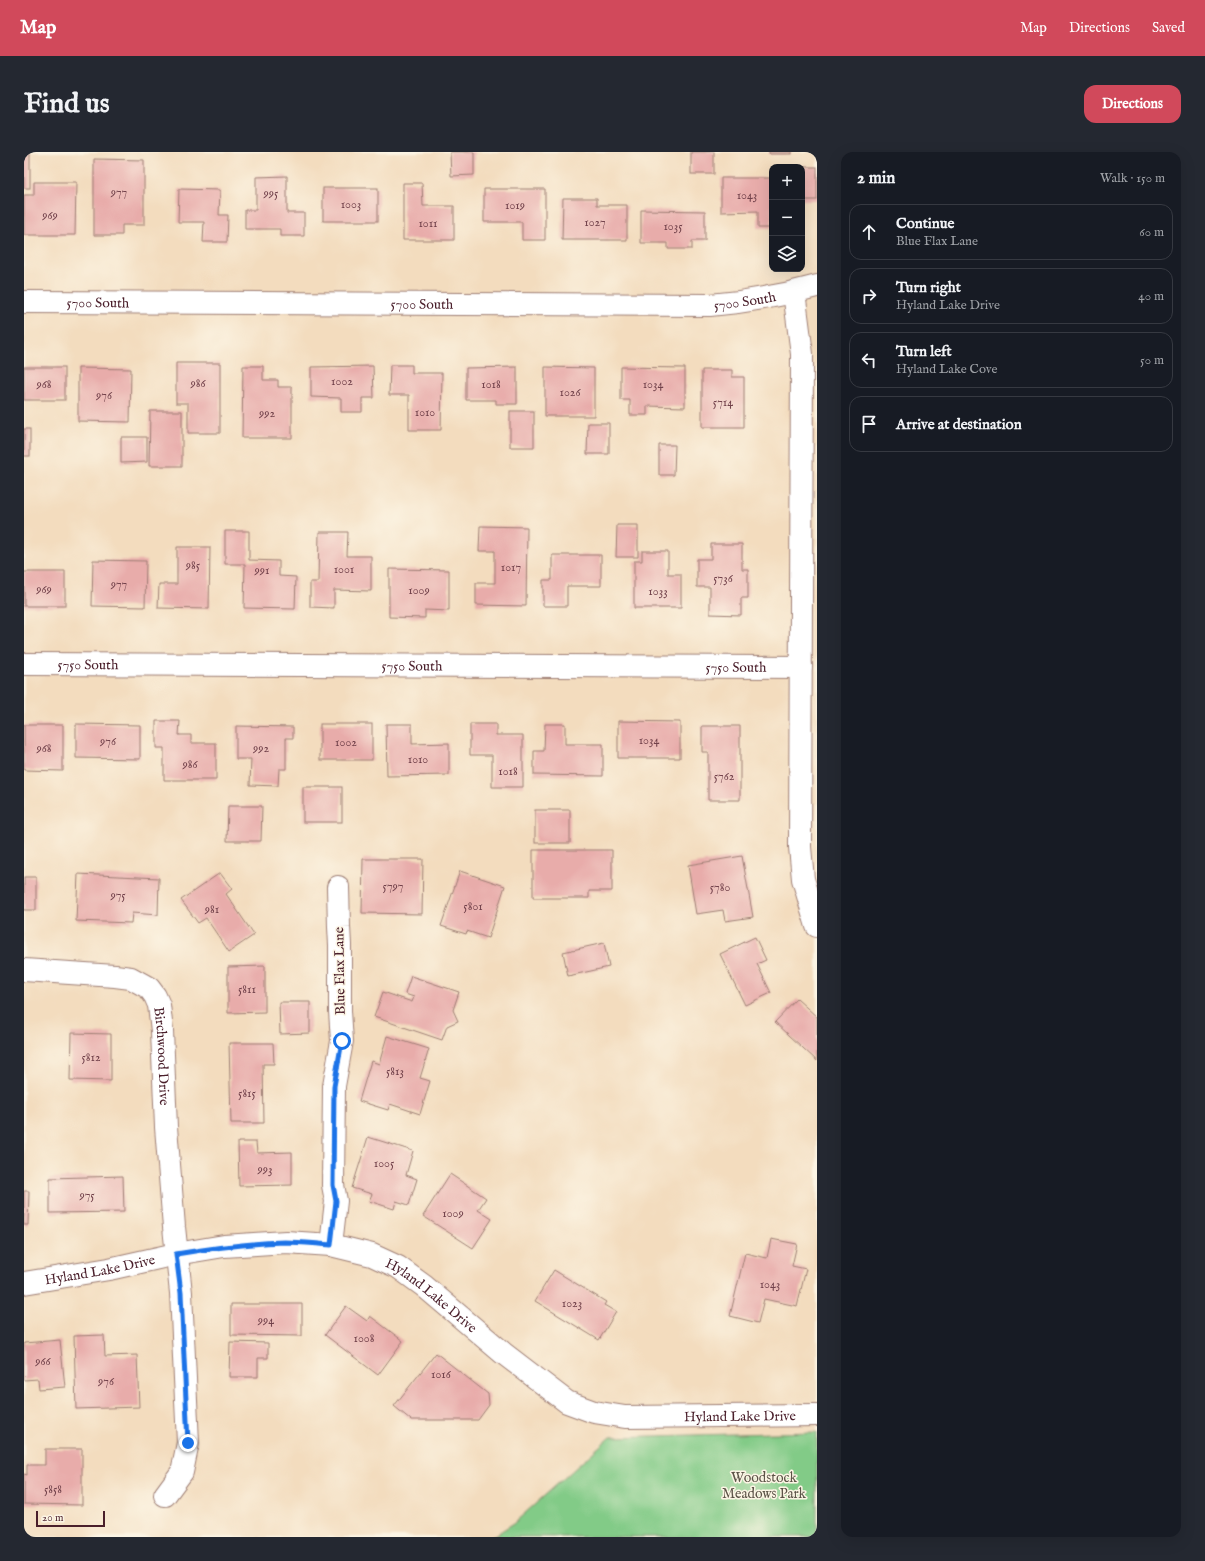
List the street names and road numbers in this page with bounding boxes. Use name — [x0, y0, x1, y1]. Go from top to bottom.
street label: 5700 South — [713, 288, 778, 315]
street label: 5700 South — [67, 294, 130, 312]
street label: 5700 South — [391, 296, 454, 314]
street label: 5750 South — [58, 656, 119, 674]
street label: 5750 South — [382, 657, 443, 676]
street label: 5750 South — [706, 659, 767, 677]
street label: Blue Flax Lane — [330, 926, 350, 1015]
street label: Birchwood Drive — [149, 1006, 173, 1106]
street label: Hyland Lake Drive — [43, 1251, 157, 1289]
street label: Hyland Lake Drive — [382, 1254, 481, 1337]
street label: Hyland Lake Drive — [684, 1407, 797, 1426]

